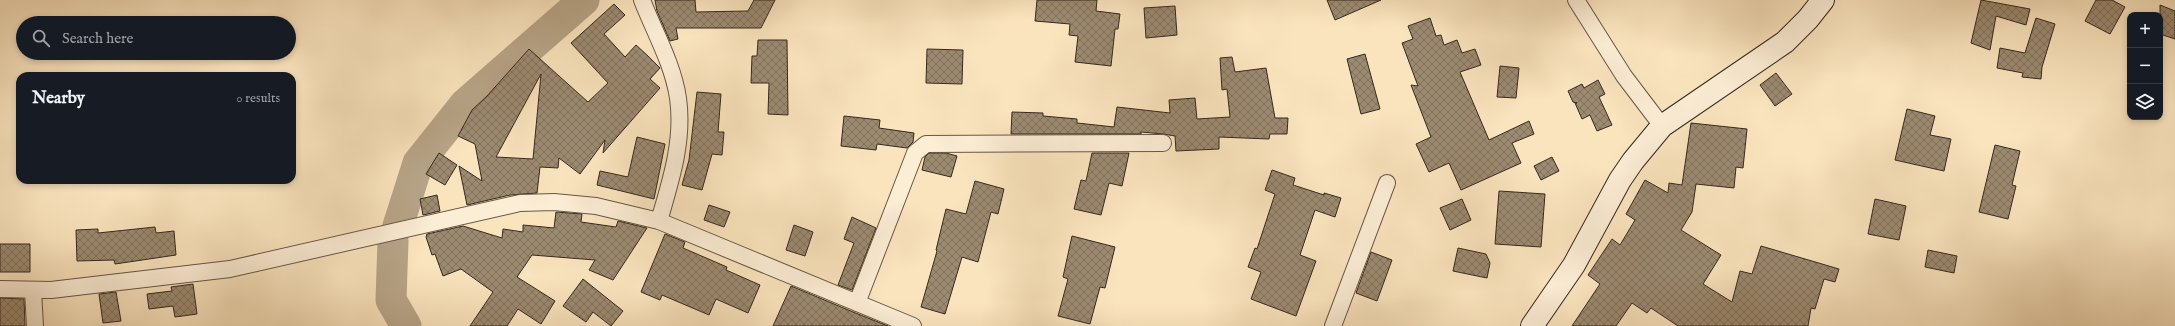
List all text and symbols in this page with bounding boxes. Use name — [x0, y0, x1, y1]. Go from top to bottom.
map controls — [2127, 12, 2163, 120]
button: + — [2127, 12, 2163, 48]
search box — [16, 16, 296, 60]
icon: search — [30, 27, 52, 49]
text: Search here — [62, 29, 133, 48]
button: − — [2127, 48, 2163, 84]
button: layers — [2127, 84, 2163, 120]
text: Nearby — [32, 88, 85, 109]
text: 0 results — [236, 90, 280, 107]

